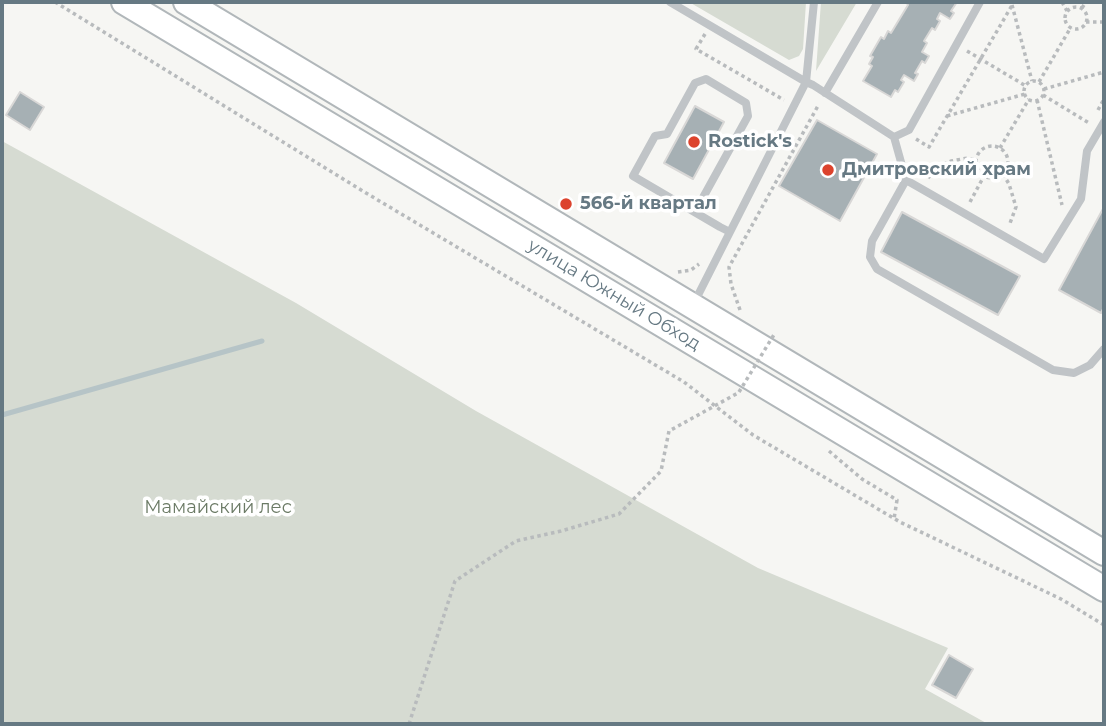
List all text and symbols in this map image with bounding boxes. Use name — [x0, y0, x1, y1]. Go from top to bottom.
place label: Rostick's — [708, 131, 792, 153]
marker: Rostick's — [686, 134, 702, 150]
place label: Дмитровский храм — [842, 159, 1031, 181]
marker: Дмитровский храм — [820, 162, 836, 178]
place label: 566-й квартал — [580, 193, 717, 215]
marker: 566-й квартал — [558, 196, 574, 212]
street label: улица Южный Обход — [524, 235, 704, 355]
park label: Мамайский лес — [144, 497, 292, 519]

